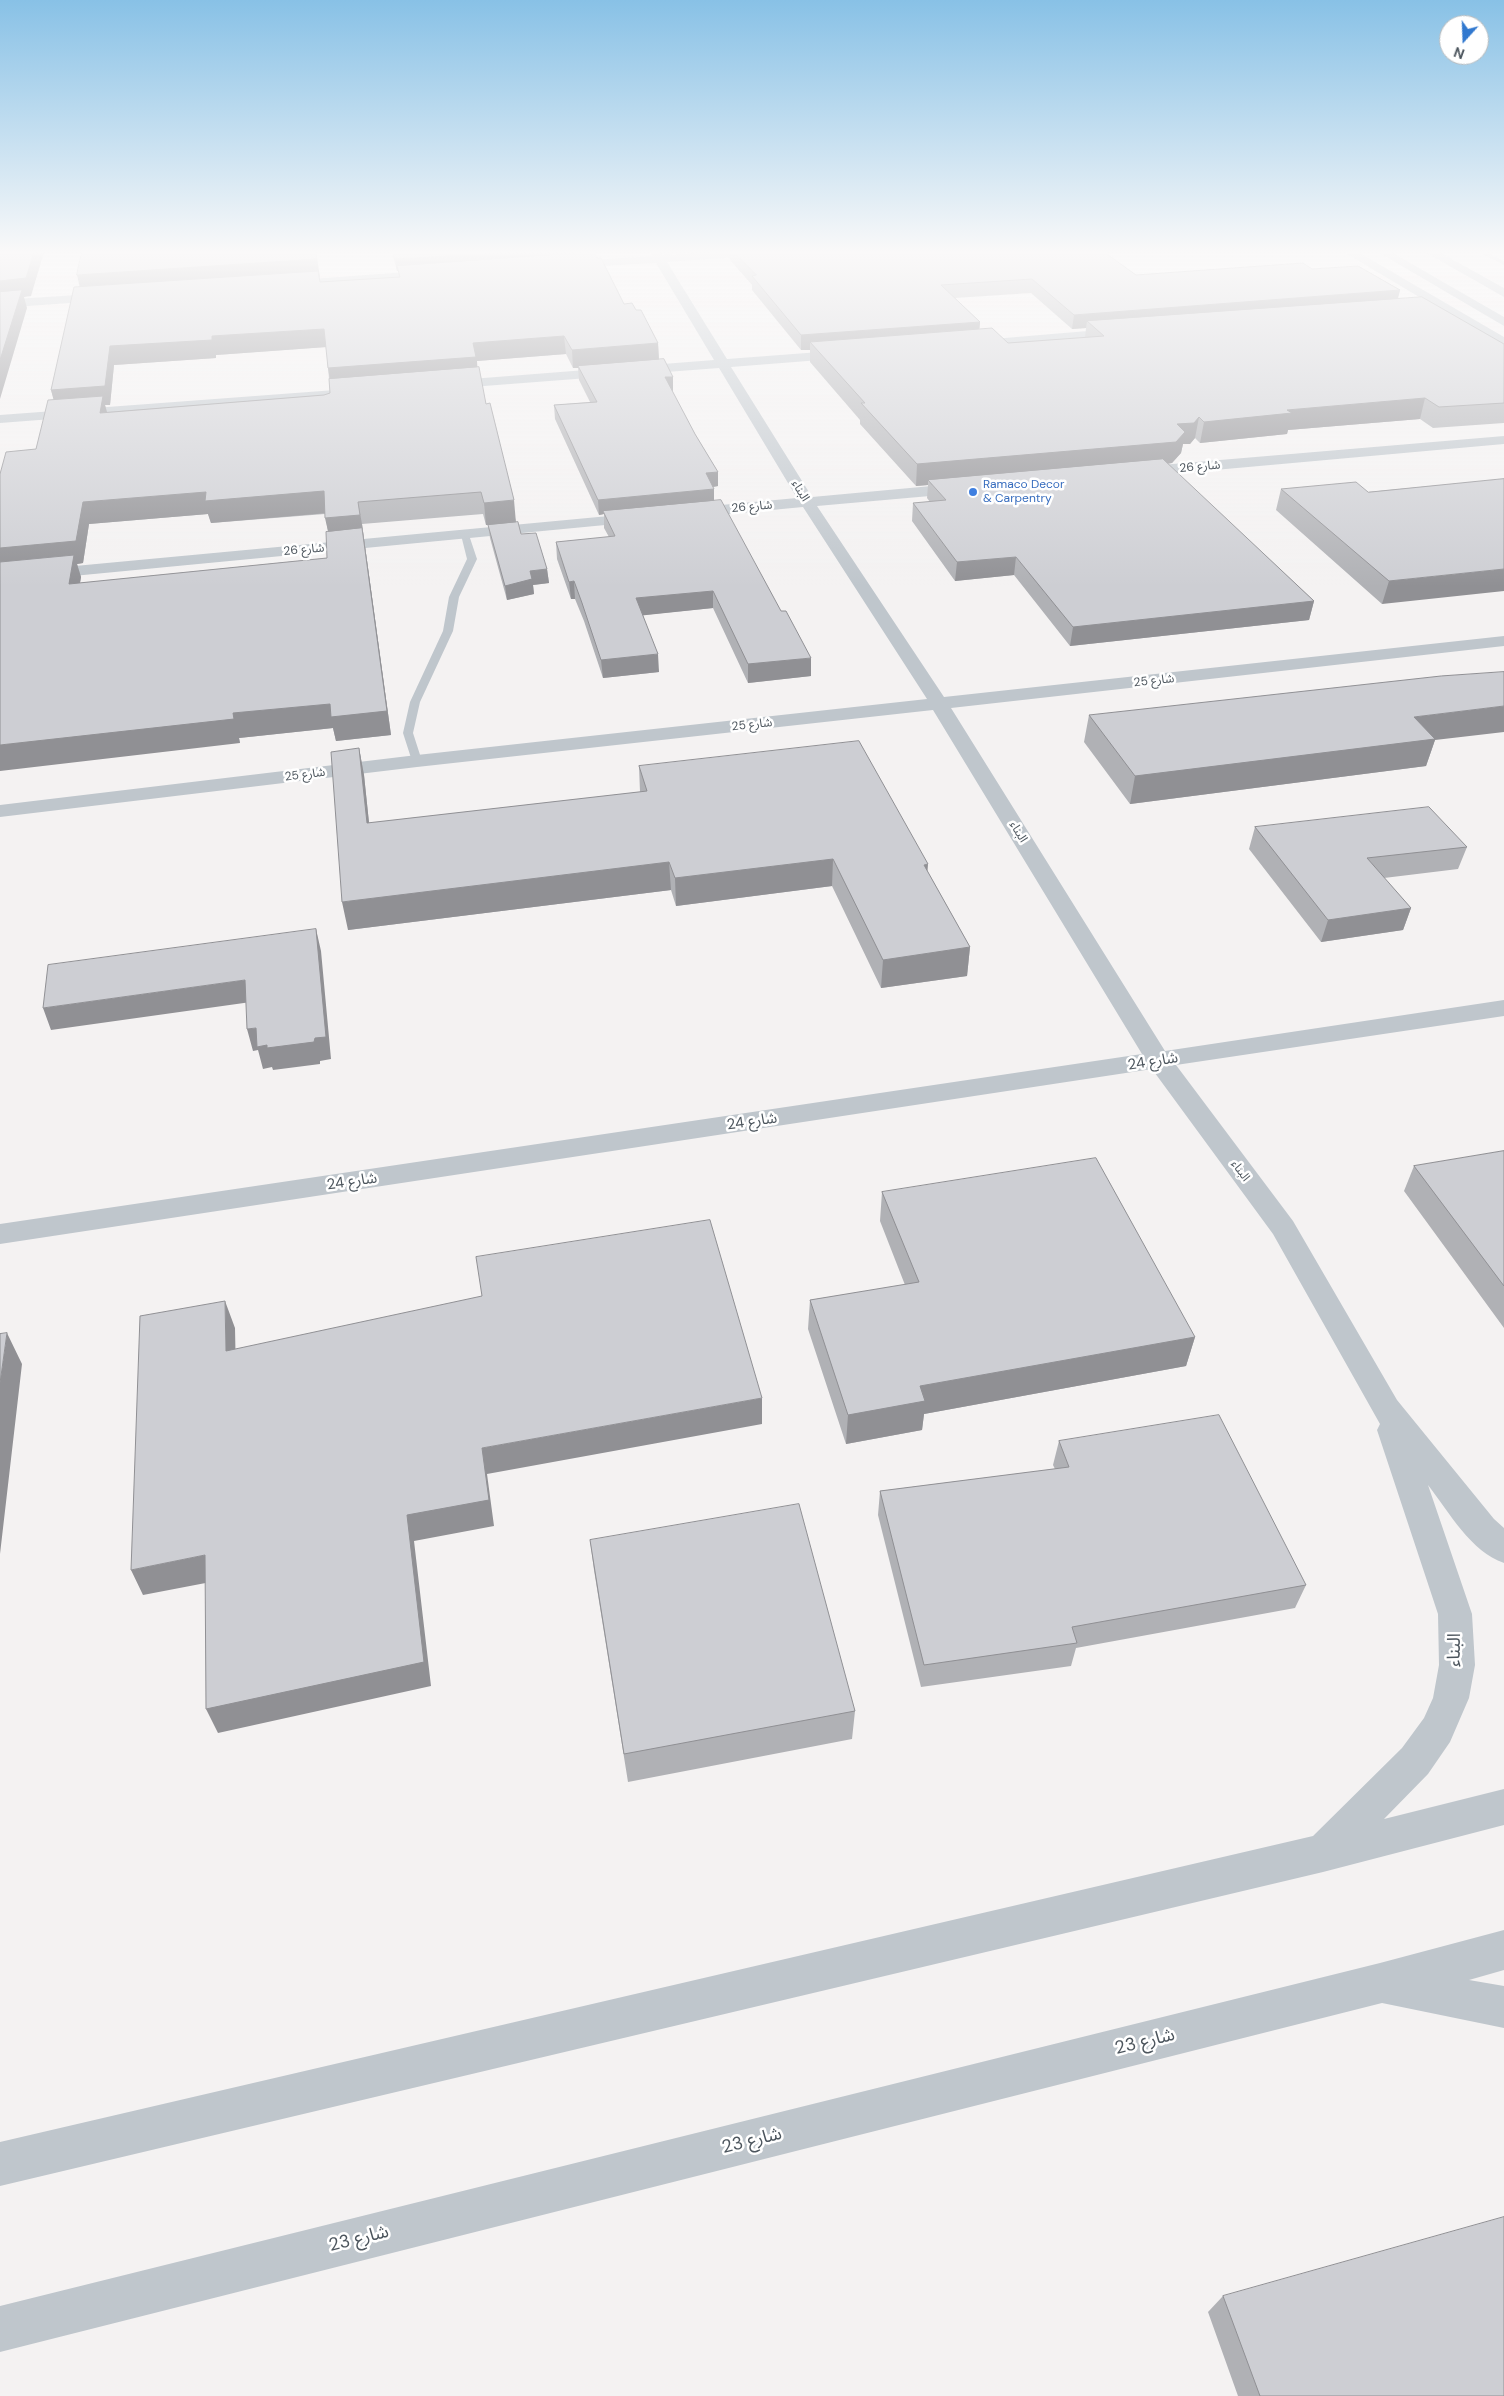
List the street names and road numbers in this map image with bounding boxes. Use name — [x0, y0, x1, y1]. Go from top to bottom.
street label: شارع 26 — [1179, 458, 1221, 476]
street label: البناء — [788, 478, 812, 504]
street label: شارع 26 — [731, 498, 773, 516]
street label: شارع 26 — [283, 541, 325, 559]
street label: شارع 25 — [1133, 672, 1175, 690]
street label: شارع 25 — [731, 716, 773, 734]
street label: شارع 25 — [284, 765, 326, 785]
street label: البناء — [1006, 819, 1030, 845]
street label: شارع 24 — [1127, 1049, 1179, 1075]
street label: شارع 24 — [726, 1110, 778, 1134]
street label: البناء — [1227, 1158, 1253, 1184]
street label: شارع 24 — [326, 1170, 378, 1194]
street label: البناء — [1444, 1633, 1466, 1667]
street label: شارع 23 — [1113, 2024, 1177, 2060]
street label: شارع 23 — [720, 2123, 784, 2159]
street label: شارع 23 — [327, 2221, 391, 2257]

